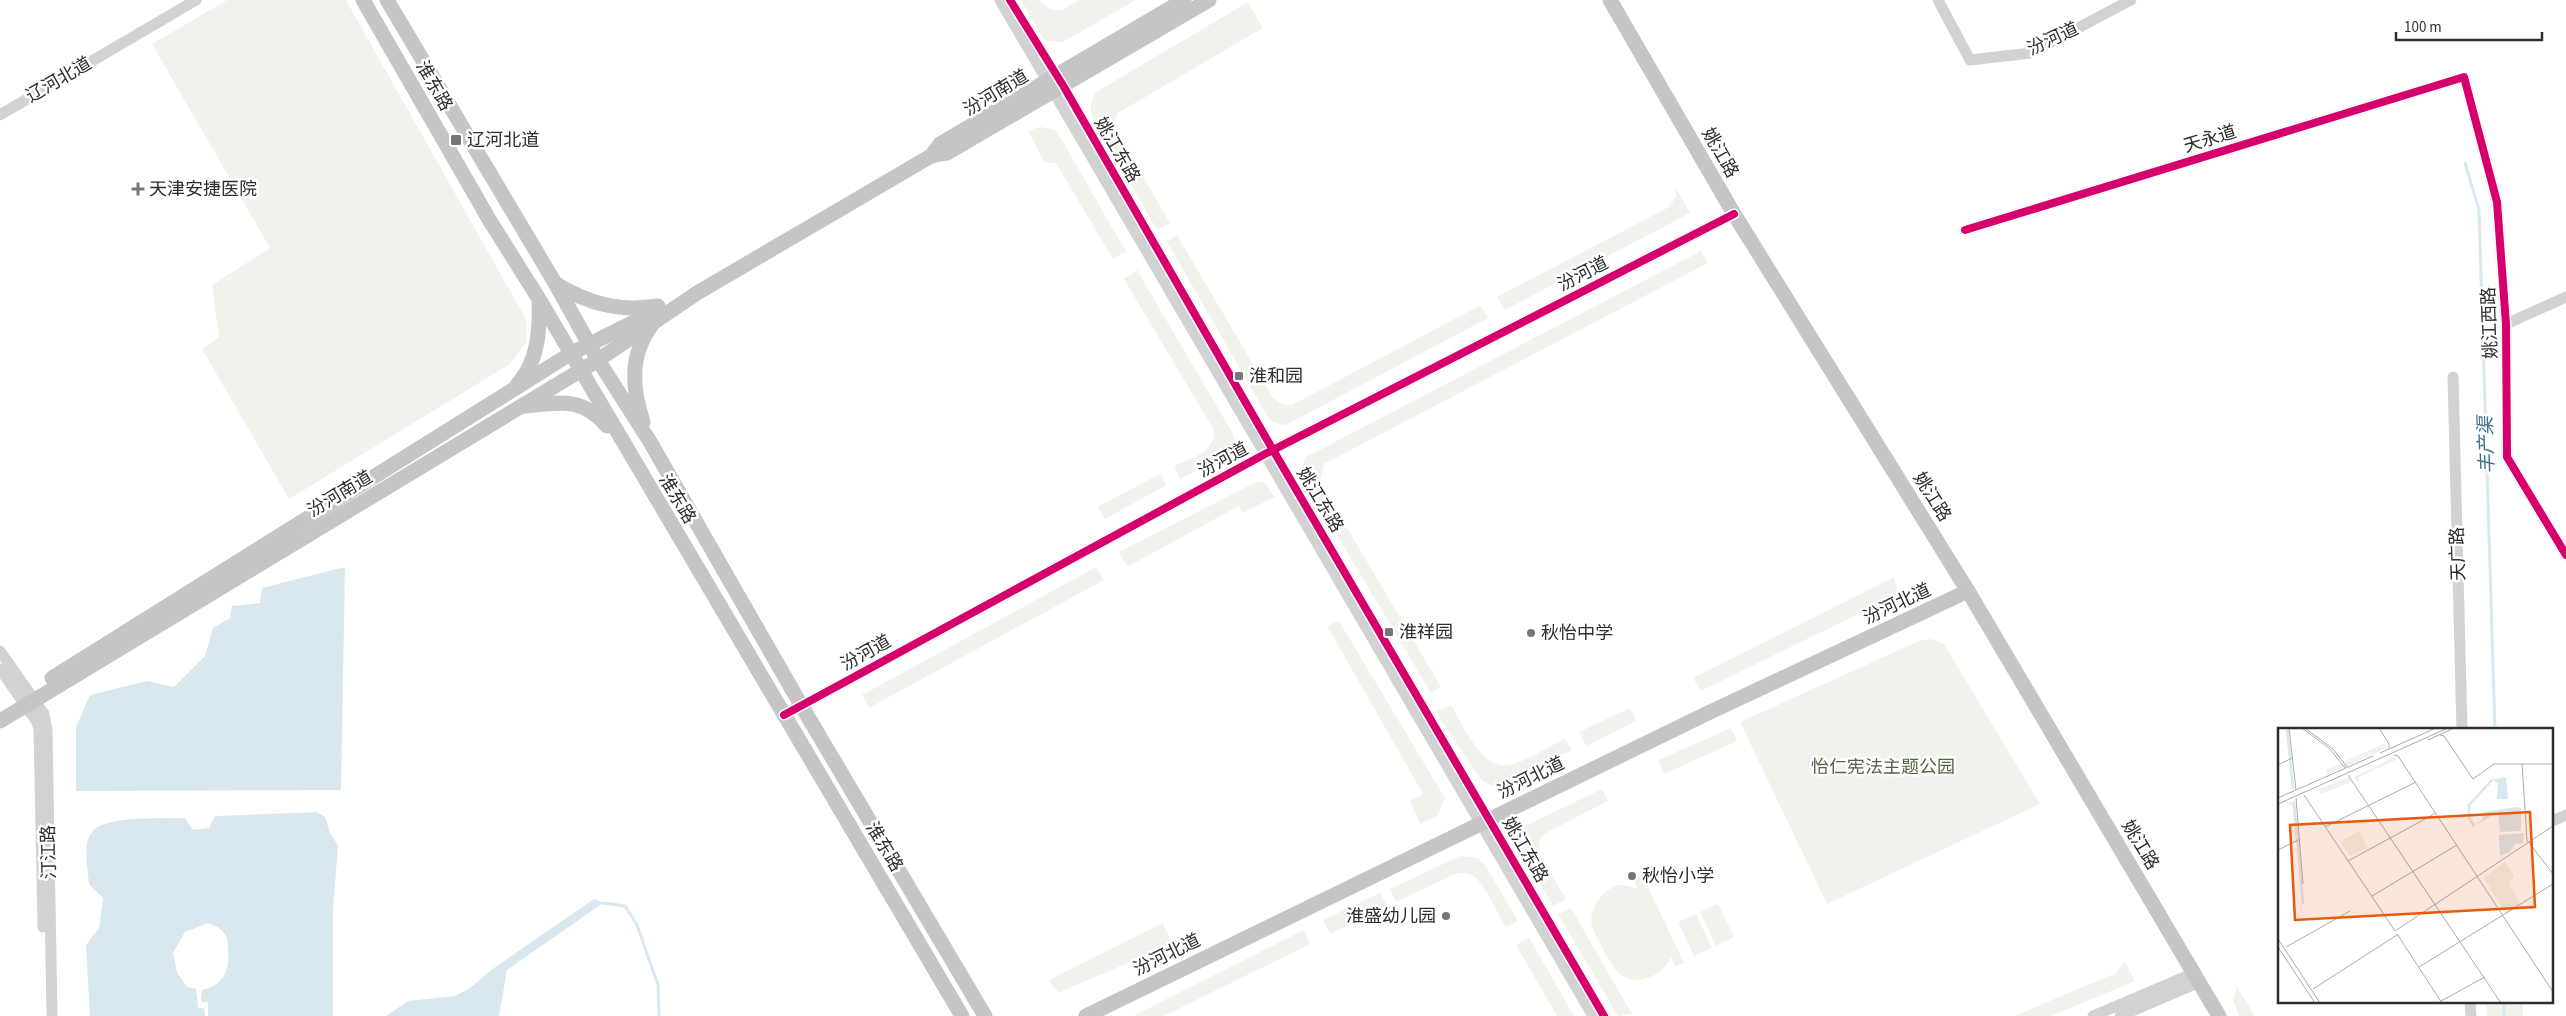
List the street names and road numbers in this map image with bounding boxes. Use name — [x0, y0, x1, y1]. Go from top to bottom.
street label: 汾河道 — [2023, 16, 2083, 62]
street label: 辽河北道 — [22, 51, 96, 109]
street label: 淮东路 — [410, 56, 458, 116]
street label: 汾河南道 — [959, 64, 1033, 122]
street label: 姚江东路 — [1088, 113, 1146, 187]
street label: 天永道 — [2181, 119, 2239, 159]
street label: 姚江路 — [1696, 123, 1744, 183]
street label: 汾河道 — [1553, 251, 1613, 297]
street label: 姚江西路 — [2476, 287, 2504, 359]
street label: 汾河道 — [1193, 436, 1253, 484]
street label: 姚江东路 — [1291, 463, 1349, 537]
street label: 汾河南道 — [303, 465, 377, 523]
street label: 姚江路 — [1907, 467, 1957, 527]
street label: 淮东路 — [652, 469, 702, 529]
street label: 天广路 — [2445, 527, 2471, 581]
street label: 汾河北道 — [1859, 577, 1935, 631]
street label: 汾河道 — [836, 629, 896, 677]
street label: 汾河北道 — [1493, 751, 1569, 805]
street label: 姚江东路 — [1496, 813, 1554, 887]
street label: 姚江路 — [2115, 815, 2165, 875]
street label: 淮东路 — [859, 817, 909, 877]
street label: 汀江路 — [36, 825, 62, 879]
street label: 汾河北道 — [1129, 928, 1205, 982]

